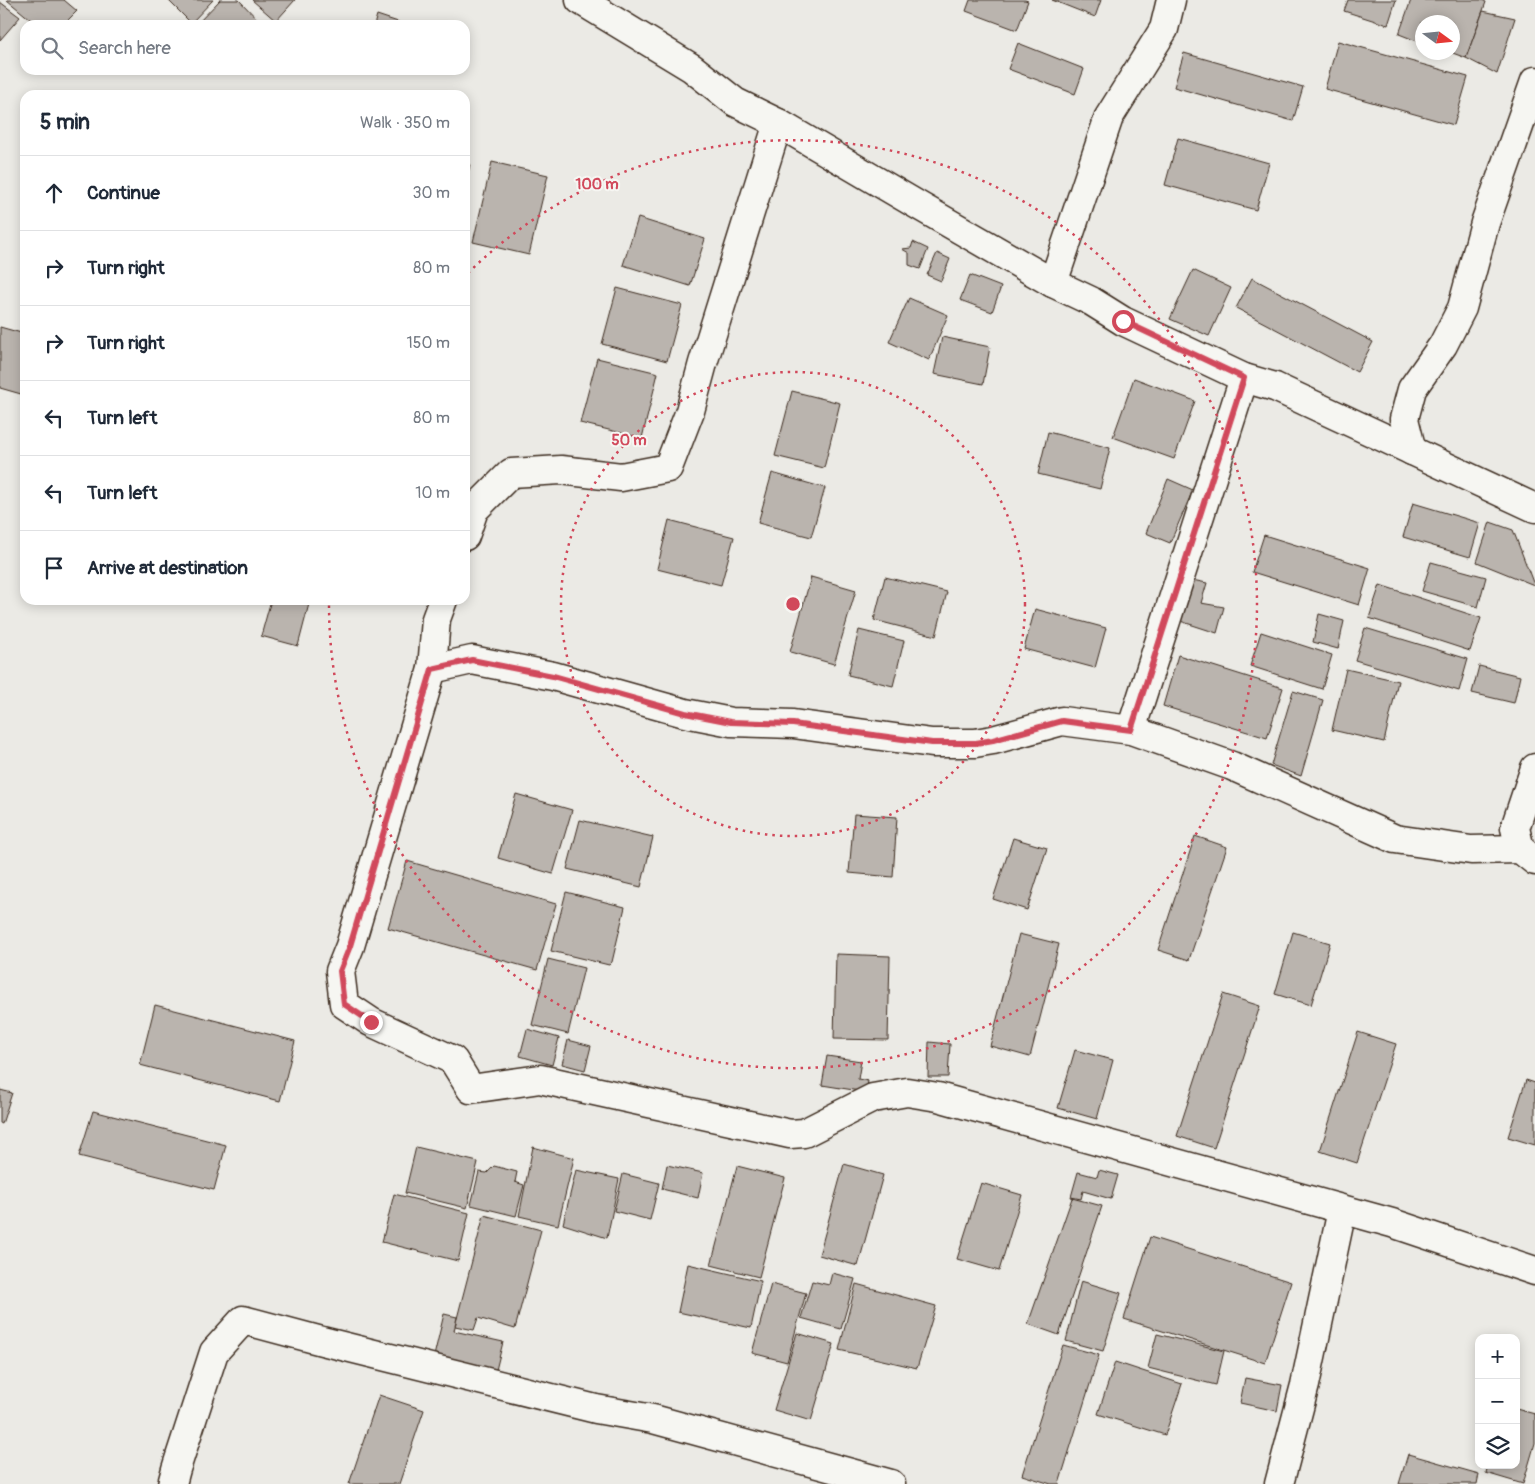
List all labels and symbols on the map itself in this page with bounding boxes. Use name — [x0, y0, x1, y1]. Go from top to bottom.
north arrow — [1415, 15, 1460, 60]
text: 100 m — [576, 175, 618, 194]
route start — [1112, 310, 1135, 333]
text: 50 m — [612, 431, 646, 450]
centre of rings — [784, 595, 802, 613]
route end — [360, 1011, 383, 1034]

